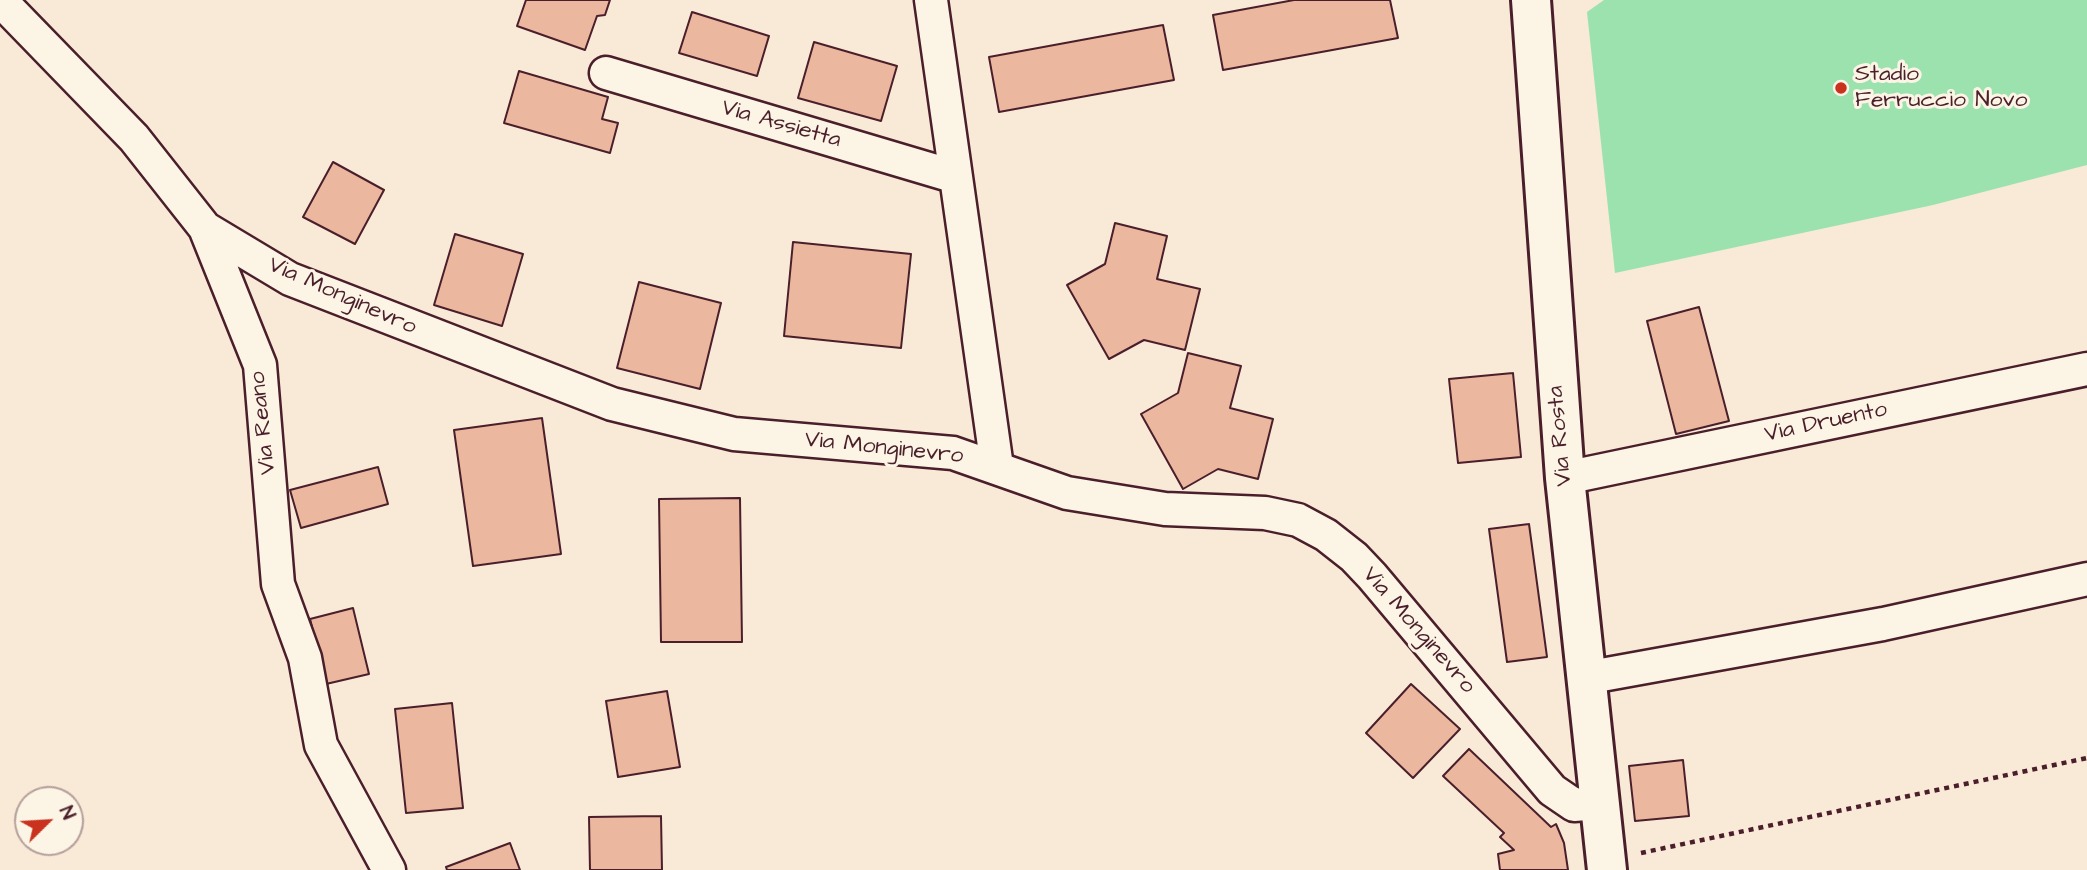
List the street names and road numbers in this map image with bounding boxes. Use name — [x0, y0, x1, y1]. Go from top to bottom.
street label: Via Assietta — [718, 95, 844, 155]
street label: Via Monginevro — [264, 252, 420, 342]
street label: Via Reano — [245, 370, 283, 476]
street label: Via Rosta — [1543, 385, 1579, 487]
street label: Via Druento — [1762, 397, 1890, 449]
street label: Via Monginevro — [803, 427, 965, 471]
street label: Via Monginevro — [1355, 562, 1481, 700]

